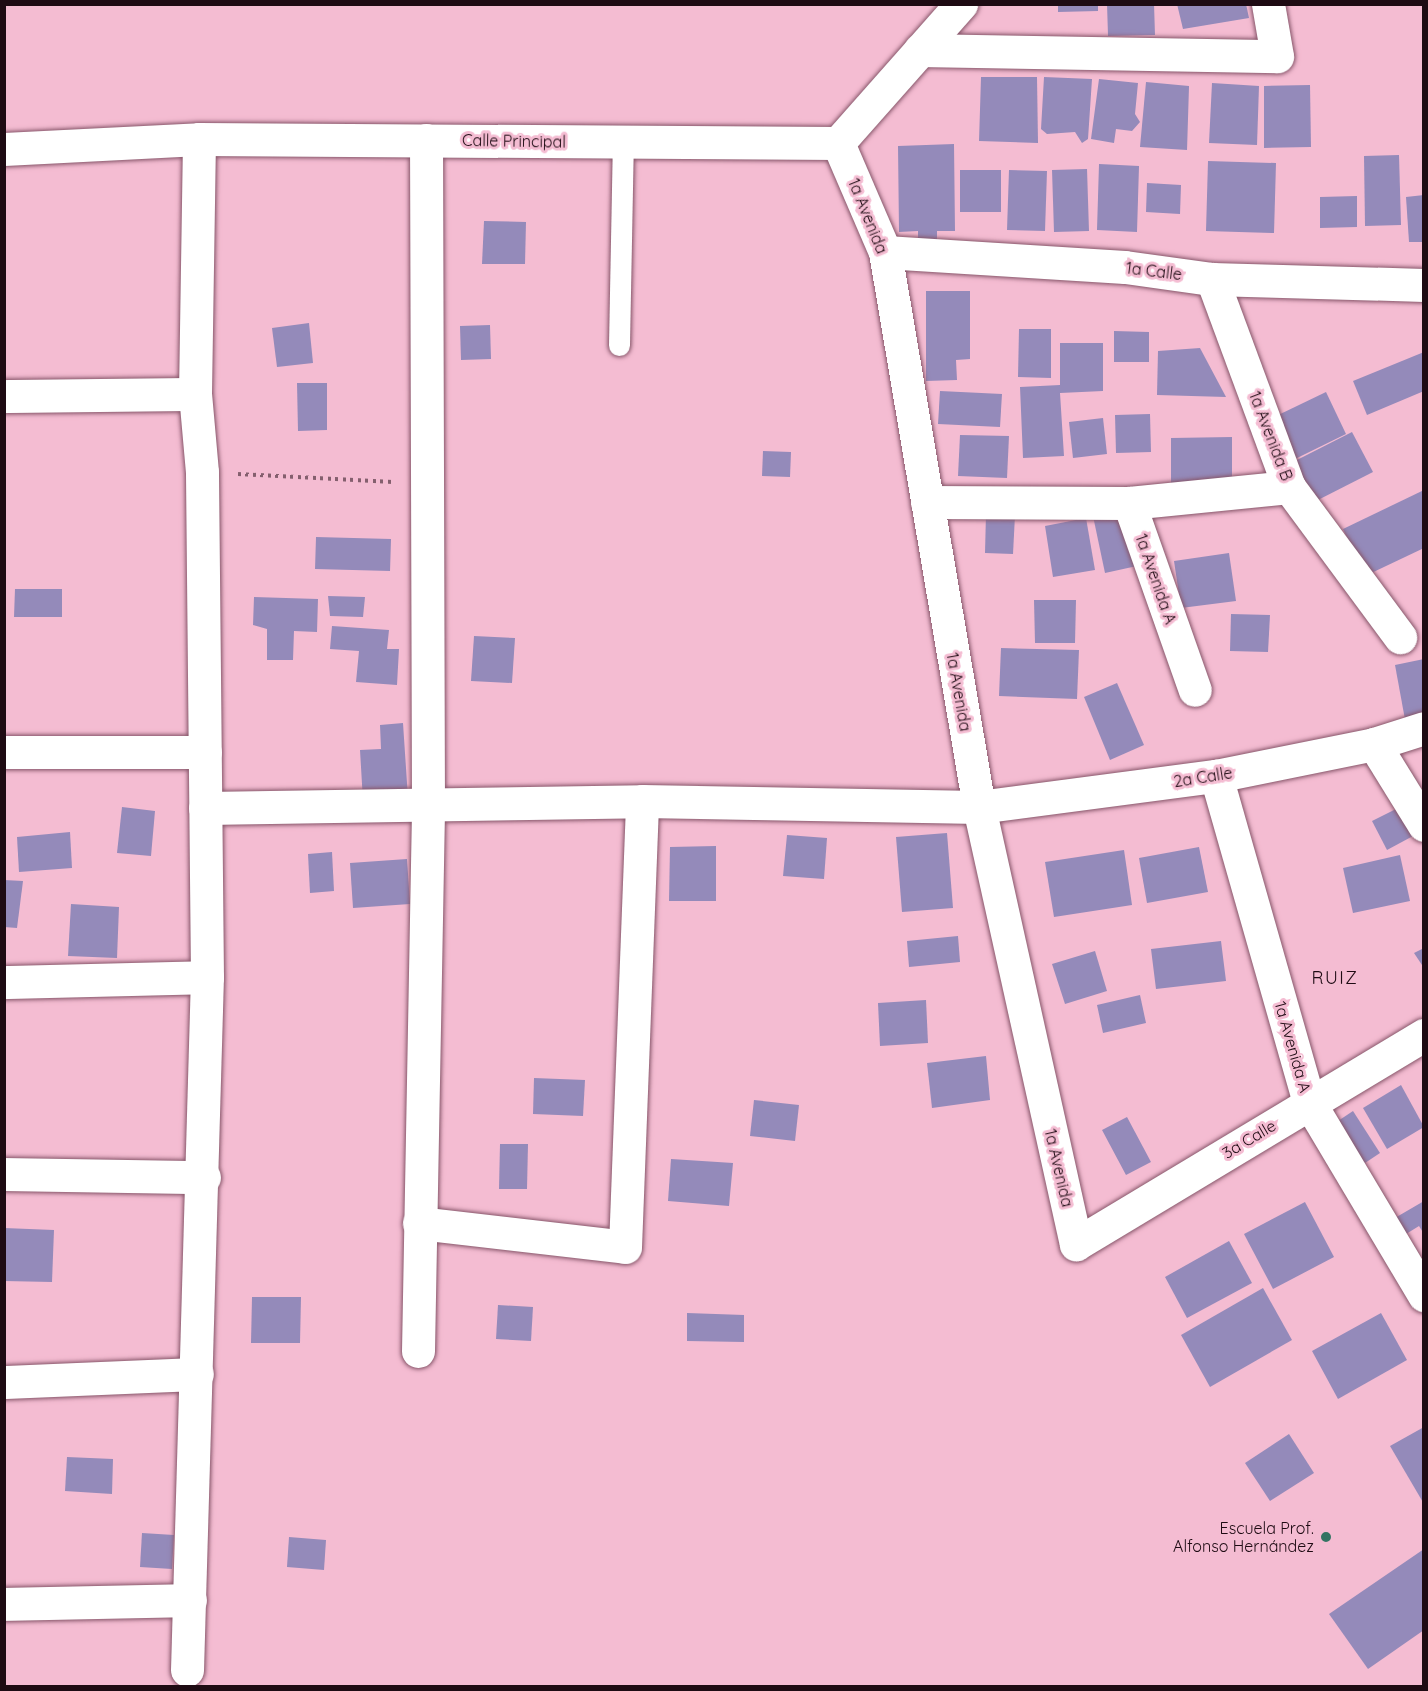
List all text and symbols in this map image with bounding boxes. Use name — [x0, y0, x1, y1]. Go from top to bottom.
street label: Calle Principal — [462, 130, 566, 152]
street label: 1a Avenida — [844, 176, 892, 256]
street label: 1a Calle — [1125, 258, 1183, 284]
street label: 1a Avenida B — [1245, 389, 1297, 483]
street label: 1a Avenida A — [1132, 531, 1180, 627]
street label: 1a Avenida — [943, 651, 975, 733]
street label: 2a Calle — [1172, 763, 1234, 791]
district label: RUIZ — [1312, 967, 1358, 989]
street label: 1a Avenida A — [1271, 999, 1315, 1095]
street label: 3a Calle — [1219, 1116, 1279, 1162]
street label: 1a Avenida — [1041, 1127, 1077, 1209]
place label: Escuela Prof. Alfonso Hernández — [1173, 1518, 1314, 1556]
marker: Escuela Prof. Alfonso Hernández — [1319, 1530, 1333, 1544]

